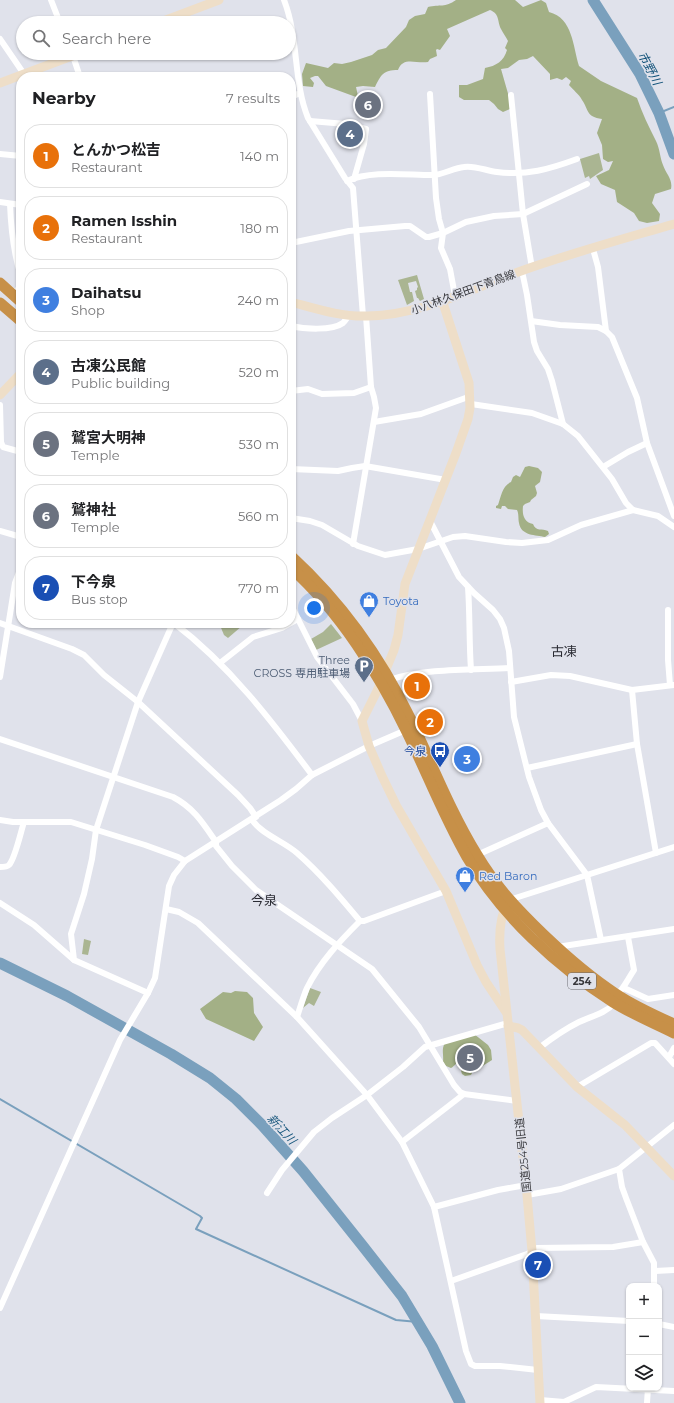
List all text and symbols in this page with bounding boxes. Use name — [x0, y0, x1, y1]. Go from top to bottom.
search box — [16, 16, 296, 60]
icon: search — [30, 27, 52, 49]
text: Search here — [62, 29, 151, 48]
water label: 市野川 — [635, 49, 666, 89]
text: Nearby — [32, 88, 96, 108]
text: 7 results — [226, 90, 280, 106]
pin: 6 — [355, 90, 381, 120]
pin: 4 — [337, 119, 363, 149]
text: とんかつ松吉 — [71, 140, 161, 159]
text: 1 — [43, 148, 49, 164]
text: 140 m — [240, 148, 279, 164]
text: Restaurant — [71, 159, 142, 175]
text: Ramen Isshin — [71, 211, 177, 230]
text: 2 — [42, 220, 50, 236]
text: 180 m — [240, 220, 279, 236]
text: Restaurant — [71, 230, 142, 246]
street label: 小八林久保田下青鳥線 — [409, 267, 517, 317]
text: Daihatsu — [71, 283, 142, 302]
text: 3 — [42, 292, 50, 308]
text: 240 m — [238, 292, 279, 308]
text: Shop — [71, 302, 105, 318]
text: 古凍公民館 — [71, 356, 146, 375]
text: 4 — [42, 364, 50, 380]
text: 520 m — [239, 364, 279, 380]
text: Public building — [71, 375, 170, 391]
text: 鷲宮大明神 — [71, 428, 146, 447]
text: 5 — [42, 436, 50, 452]
text: 530 m — [239, 436, 279, 452]
text: Temple — [71, 447, 120, 463]
text: 鷲神社 — [71, 500, 116, 519]
text: 6 — [42, 508, 50, 524]
text: 560 m — [238, 508, 279, 524]
text: Temple — [71, 519, 120, 535]
text: 下今泉 — [71, 572, 116, 591]
text: 7 — [42, 580, 50, 596]
text: 770 m — [238, 580, 279, 596]
shop icon: Toyota — [358, 590, 380, 618]
text: Bus stop — [71, 591, 128, 607]
place label: Toyota — [383, 594, 419, 608]
your location — [304, 598, 324, 618]
district label: 古凍 — [551, 643, 577, 659]
place label: Three CROSS 専用駐車場 — [254, 653, 350, 680]
parking icon: Three CROSS 専用駐車場 — [353, 655, 375, 683]
pin: 1 — [404, 671, 430, 701]
pin: 2 — [417, 707, 443, 737]
bus stop icon: 今泉 — [429, 740, 451, 768]
place label: 今泉 — [404, 744, 427, 758]
pin: 3 — [454, 744, 480, 774]
shop icon: Red Baron — [454, 865, 476, 893]
place label: Red Baron — [479, 869, 537, 883]
district label: 今泉 — [251, 892, 277, 908]
road number: 254 — [568, 973, 596, 989]
pin: 5 — [457, 1043, 483, 1073]
water label: 新江川 — [264, 1111, 301, 1149]
street label: 国道254号旧道 — [512, 1117, 534, 1193]
pin: 7 — [525, 1250, 551, 1280]
map controls — [626, 1283, 662, 1391]
button: + — [626, 1283, 662, 1319]
button: − — [626, 1319, 662, 1355]
button: layers — [626, 1355, 662, 1391]

